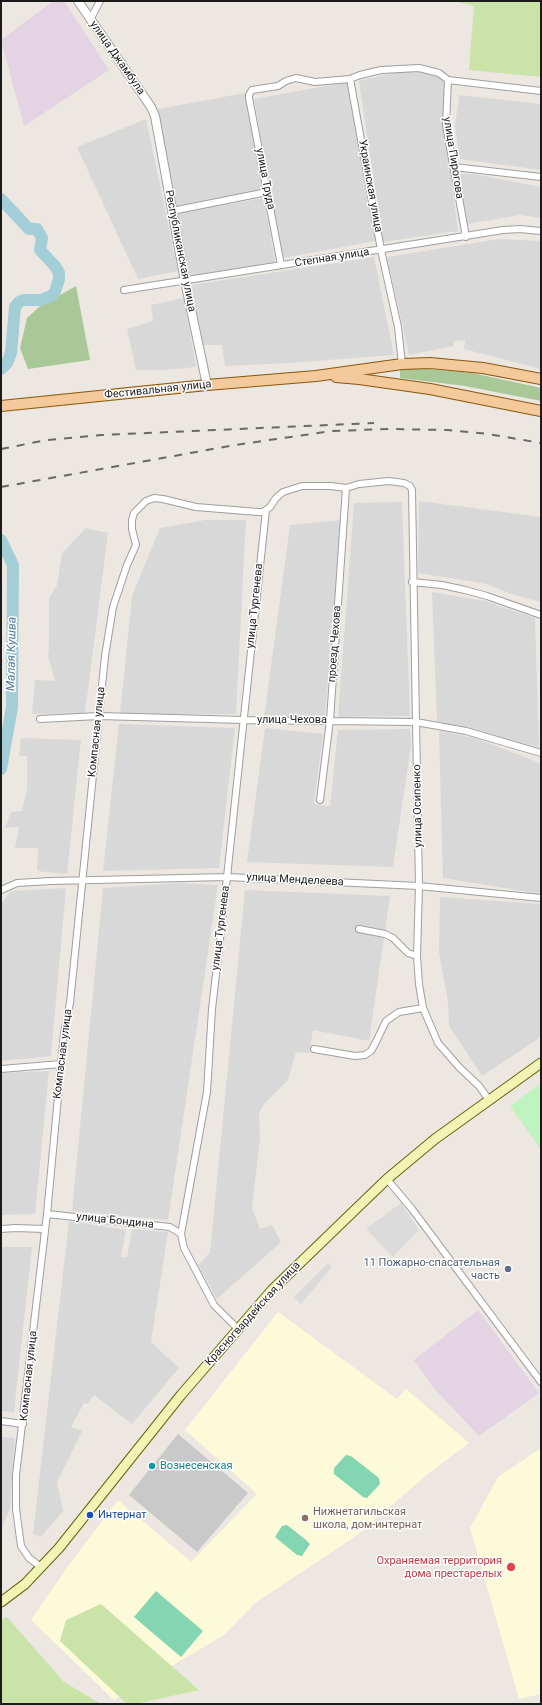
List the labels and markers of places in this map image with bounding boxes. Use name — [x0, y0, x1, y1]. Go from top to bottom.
place label: 11 Пожарно-спасательная часть — [364, 1256, 500, 1282]
marker: 11 Пожарно-спасательная часть — [503, 1264, 513, 1274]
place label: Вознесенская — [160, 1459, 233, 1473]
marker: Вознесенская — [147, 1461, 157, 1471]
place label: Нижнетагильская школа, дом-интернат — [313, 1505, 422, 1531]
place label: Интернат — [98, 1508, 147, 1522]
marker: Интернат — [85, 1510, 95, 1520]
marker: Нижнетагильская школа, дом-интернат — [300, 1513, 310, 1523]
place label: Охраняемая территория дома престарелых — [376, 1554, 502, 1580]
marker: Охраняемая территория дома престарелых — [505, 1561, 517, 1573]

